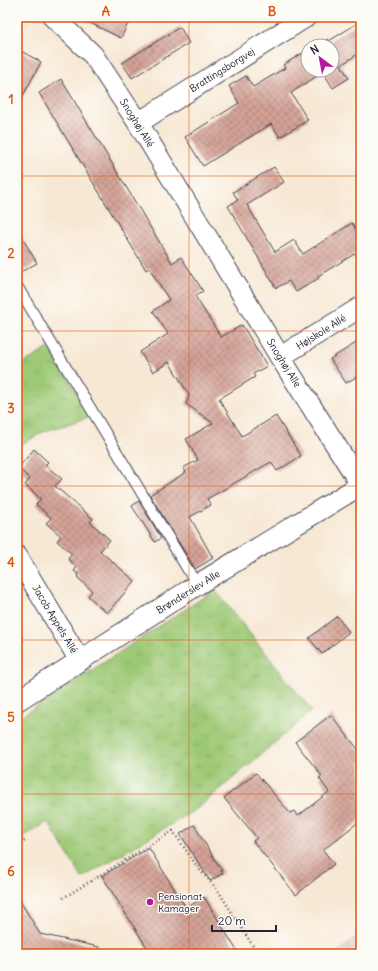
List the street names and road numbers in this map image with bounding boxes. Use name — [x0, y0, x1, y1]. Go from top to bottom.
street label: Brattingsborgvej — [187, 45, 257, 95]
street label: Snoghøj Allé — [117, 96, 157, 150]
street label: Højskole Allé — [294, 312, 348, 352]
street label: Snoghøj Alle — [264, 336, 304, 390]
street label: Brønderslev Alle — [154, 567, 222, 617]
street label: Jacob Appels Allé — [29, 582, 81, 656]

